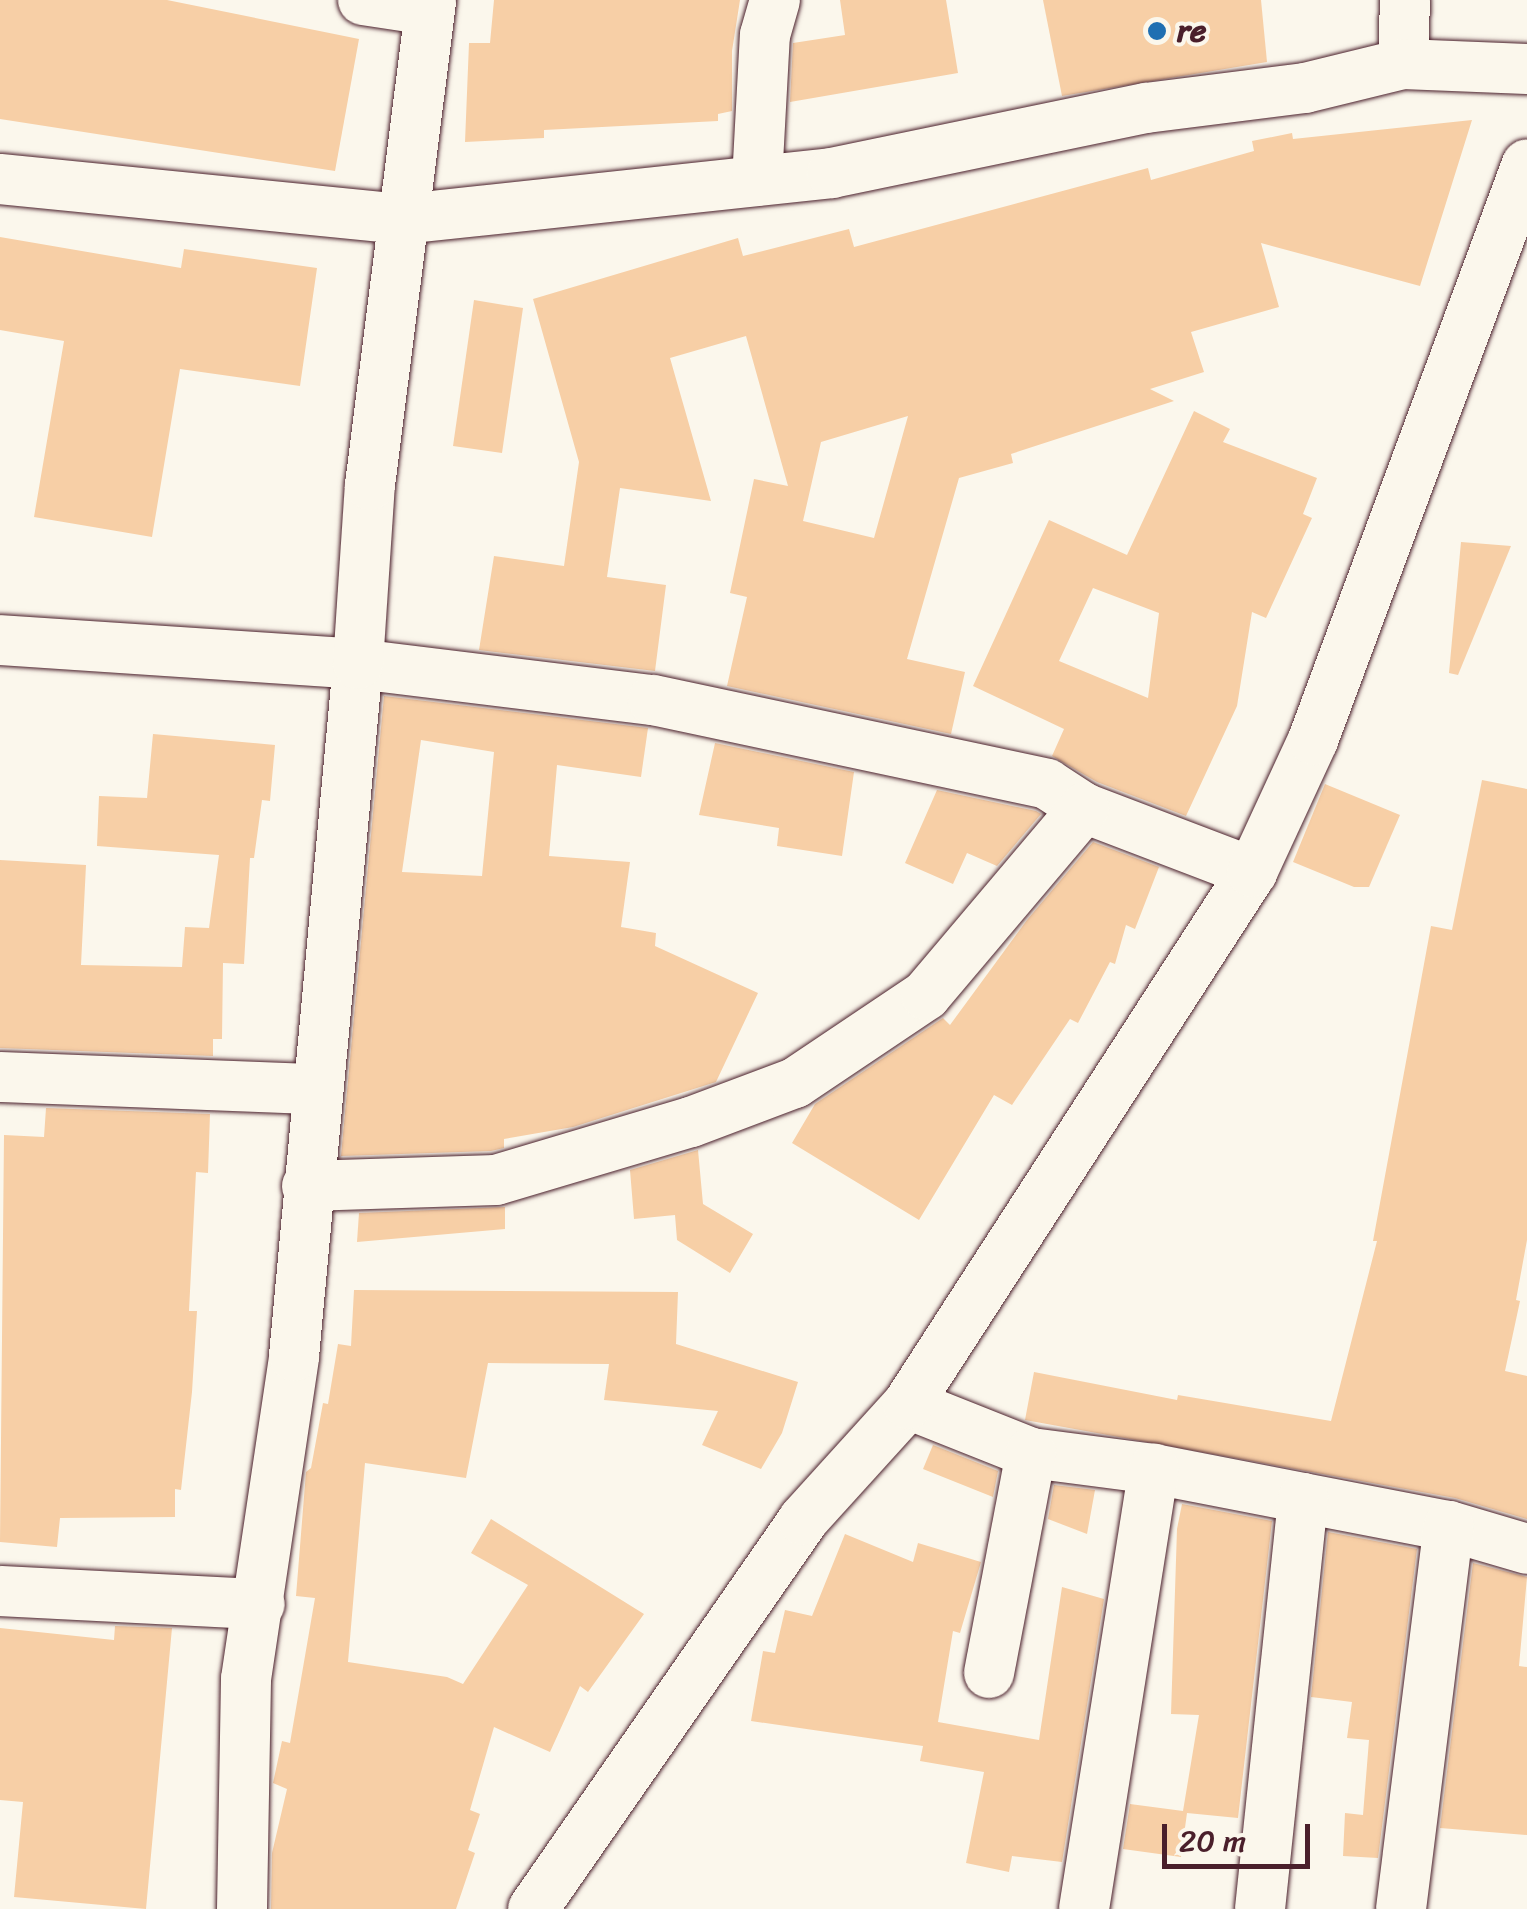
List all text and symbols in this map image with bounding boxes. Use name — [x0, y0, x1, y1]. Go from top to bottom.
place label: re — [1177, 12, 1207, 50]
marker: re — [1146, 20, 1168, 42]
scale bar — [1167, 1804, 1314, 1866]
text: 20 m — [1179, 1814, 1246, 1868]

